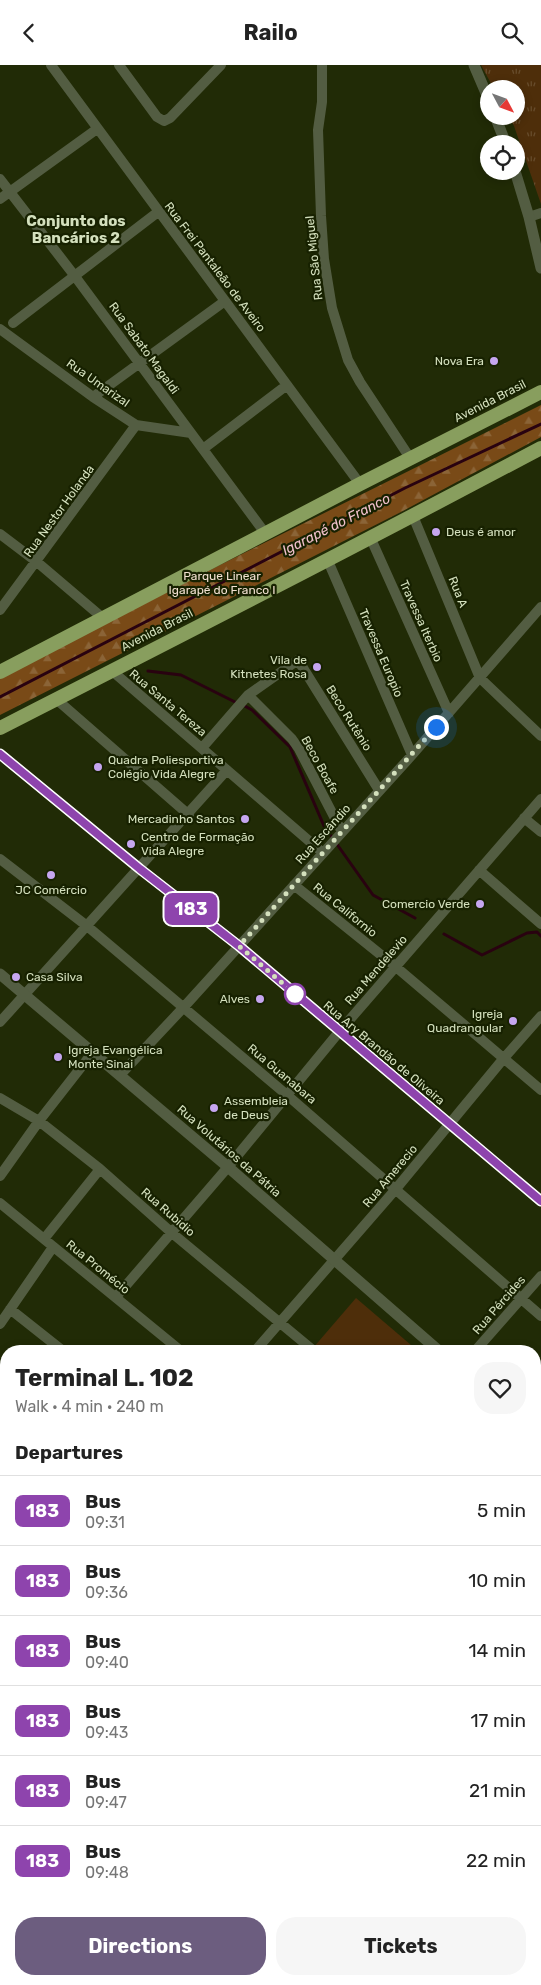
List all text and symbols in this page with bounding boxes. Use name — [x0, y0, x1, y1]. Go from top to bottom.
icon: back — [15, 19, 43, 47]
text: Railo — [243, 19, 298, 46]
icon: search — [498, 19, 526, 47]
north arrow — [480, 80, 525, 125]
map controls — [480, 80, 525, 180]
button: locate — [480, 135, 525, 180]
street label: Rua Frei Pantaleão de Aveiro — [162, 199, 268, 335]
district label: Conjunto dos Bancários 2 — [26, 212, 126, 247]
street label: Rua São Miguel — [303, 215, 325, 301]
street label: Rua Sabato Magaldi — [106, 299, 182, 397]
place label: Nova Era — [435, 354, 484, 368]
marker: Nova Era — [488, 355, 500, 367]
street label: Rua Umarizal — [64, 356, 132, 410]
street label: Avenida Brasil — [452, 377, 528, 425]
street label: Rua Nestor Holanda — [21, 462, 97, 560]
water label: Igarapé do Franco — [279, 490, 393, 559]
place label: Deus é amor — [446, 525, 516, 539]
marker: Deus é amor — [430, 526, 442, 538]
park label: Parque Linear Igarapé do Franco I — [169, 569, 275, 597]
street label: Rua A — [445, 574, 471, 610]
street label: Travessa Iterbio — [397, 578, 445, 664]
street label: Avenida Brasil — [119, 606, 195, 654]
street label: Travessa Europio — [356, 607, 406, 699]
place label: Vila de Kitnetes Rosa — [230, 653, 307, 681]
marker: Vila de Kitnetes Rosa — [311, 661, 323, 673]
street label: Rua Santa Tereza — [127, 667, 209, 739]
street label: Beco Rutênio — [323, 683, 375, 753]
your location — [424, 715, 449, 740]
street label: Beco Boafe — [298, 734, 342, 797]
place label: Quadra Poliesportiva Colégio Vida Alegre — [108, 753, 224, 781]
marker: Quadra Poliesportiva Colégio Vida Alegre — [92, 761, 104, 773]
street label: Rua Escândio — [293, 801, 354, 867]
place label: Mercadinho Santos — [128, 812, 235, 826]
marker: Mercadinho Santos — [239, 813, 251, 825]
place label: Centro de Formação Vida Alegre — [141, 830, 255, 858]
marker: Centro de Formação Vida Alegre — [125, 838, 137, 850]
marker: JC Comércio — [45, 869, 57, 881]
street label: Rua Californio — [310, 880, 380, 940]
place label: JC Comércio — [15, 883, 87, 897]
line badge: 183 — [162, 893, 220, 925]
place label: Comercio Verde — [382, 897, 470, 911]
text: 183 — [175, 898, 208, 920]
marker: Comercio Verde — [474, 898, 486, 910]
street label: Rua Mendelevio — [342, 932, 410, 1008]
place label: Casa Silva — [26, 970, 83, 984]
marker: Casa Silva — [10, 971, 22, 983]
unlabelled marker — [284, 983, 306, 1005]
place label: Alves — [220, 992, 250, 1006]
marker: Alves — [254, 993, 266, 1005]
street label: Rua Ary Brandão de Oliveira — [321, 998, 447, 1108]
place label: Igreja Quadrangular — [427, 1007, 503, 1035]
marker: Igreja Quadrangular — [507, 1015, 519, 1027]
street label: Rua Guanabara — [245, 1041, 319, 1107]
place label: Igreja Evangélica Monte Sinai — [68, 1043, 163, 1071]
marker: Igreja Evangélica Monte Sinai — [52, 1051, 64, 1063]
place label: Assembleia de Deus — [224, 1094, 288, 1122]
street label: Rua Volutários da Pátria — [174, 1102, 284, 1200]
marker: Assembleia de Deus — [208, 1102, 220, 1114]
street label: Rua Amerecio — [360, 1142, 420, 1210]
street label: Rua Rubidio — [138, 1185, 198, 1239]
street label: Rua Promécio — [63, 1237, 133, 1297]
street label: Rua Pércides — [470, 1273, 528, 1337]
button: heart — [474, 1362, 526, 1414]
text: Terminal L. 102 — [15, 1364, 194, 1392]
text: Walk · 4 min · 240 m — [15, 1397, 164, 1416]
text: Departures — [15, 1441, 123, 1464]
text: Bus — [85, 1490, 121, 1513]
text: 5 min — [477, 1499, 526, 1522]
text: 183 — [26, 1500, 59, 1522]
text: 09:31 — [85, 1513, 125, 1532]
text: Bus — [85, 1560, 121, 1583]
text: 10 min — [468, 1569, 526, 1592]
text: 183 — [26, 1570, 59, 1592]
text: 09:36 — [85, 1583, 128, 1602]
text: Bus — [85, 1630, 121, 1653]
text: 14 min — [468, 1639, 526, 1662]
text: 183 — [26, 1640, 59, 1662]
text: 09:40 — [85, 1653, 129, 1672]
text: Bus — [85, 1700, 121, 1723]
text: 17 min — [470, 1709, 526, 1732]
text: 183 — [26, 1710, 59, 1732]
text: 09:43 — [85, 1723, 128, 1742]
text: Bus — [85, 1770, 121, 1793]
text: 21 min — [469, 1779, 526, 1802]
text: 183 — [26, 1780, 59, 1802]
text: 09:47 — [85, 1793, 127, 1812]
text: Bus — [85, 1840, 121, 1863]
text: 22 min — [466, 1849, 526, 1872]
text: 183 — [26, 1850, 59, 1872]
text: 09:48 — [85, 1863, 129, 1882]
button: Directions — [15, 1917, 266, 1975]
button: Tickets — [276, 1917, 526, 1975]

